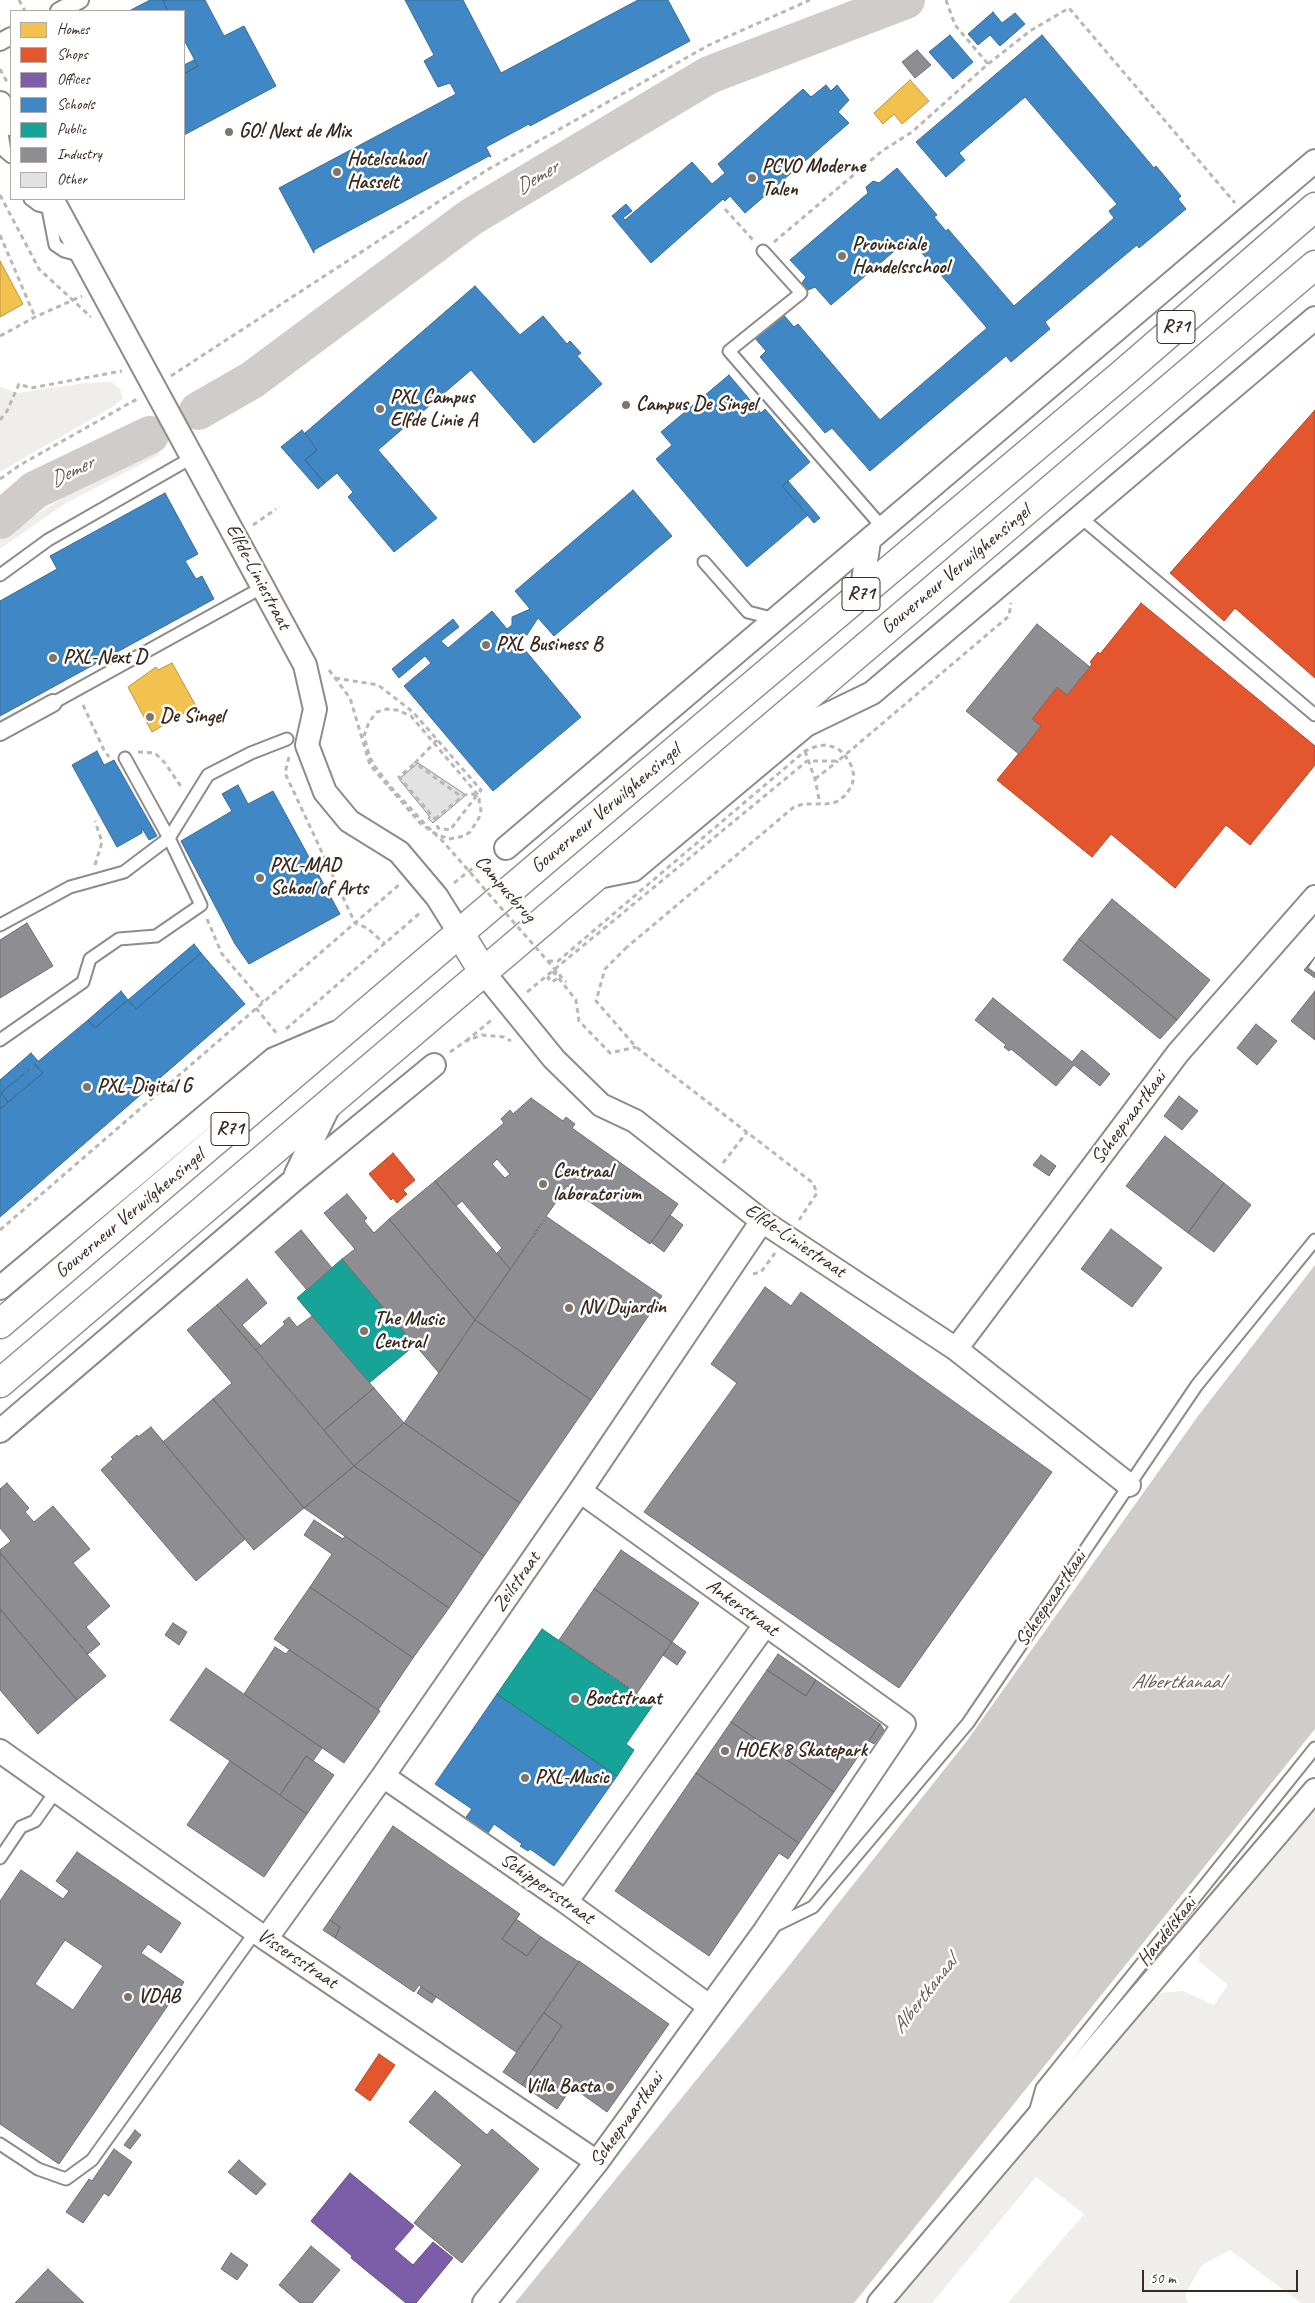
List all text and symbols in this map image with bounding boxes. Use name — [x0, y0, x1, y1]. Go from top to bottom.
legend — [10, 10, 185, 200]
text: Homes — [57, 20, 89, 39]
text: Shops — [57, 45, 88, 64]
text: Offices — [57, 70, 90, 89]
text: Schools — [57, 95, 94, 114]
text: Public — [57, 120, 86, 139]
place label: GO! Next de Mix — [239, 120, 351, 144]
marker: GO! Next de Mix — [223, 126, 235, 138]
text: Industry — [57, 145, 102, 164]
place label: Hotelschool Hasselt — [347, 148, 424, 195]
place label: PCVO Moderne Talen — [762, 155, 865, 202]
water label: Demer — [511, 156, 563, 200]
marker: Hotelschool Hasselt — [331, 166, 343, 178]
text: Other — [57, 170, 87, 189]
marker: PCVO Moderne Talen — [746, 172, 758, 184]
place label: Provinciale Handelsschool — [852, 233, 949, 280]
marker: Provinciale Handelsschool — [836, 250, 848, 262]
road number: R71 — [1157, 311, 1195, 344]
place label: PXL Campus Elfde Linie A — [390, 386, 477, 433]
place label: Campus De Singel — [636, 393, 757, 417]
marker: Campus De Singel — [620, 399, 632, 411]
marker: PXL Campus Elfde Linie A — [374, 403, 386, 415]
water label: Demer — [46, 451, 98, 493]
street label: Gouverneur Verwilghensingel — [876, 500, 1036, 640]
street label: Elfde-Liniestraat — [220, 520, 296, 634]
road number: R71 — [842, 578, 880, 610]
place label: PXL Business B — [496, 633, 602, 657]
marker: PXL Business B — [480, 639, 492, 651]
place label: PXL-Next D — [63, 646, 146, 670]
marker: PXL-Next D — [47, 652, 59, 664]
place label: De Singel — [160, 705, 224, 729]
marker: De Singel — [144, 711, 156, 723]
street label: Gouverneur Verwilghensingel — [526, 739, 686, 879]
street label: Campusbrug — [469, 850, 541, 928]
place label: PXL-MAD School of Arts — [270, 854, 368, 901]
marker: PXL-MAD School of Arts — [254, 872, 266, 884]
street label: Scheepvaartkaai — [1086, 1067, 1172, 1169]
place label: PXL-Digital G — [97, 1075, 192, 1099]
marker: PXL-Digital G — [81, 1081, 93, 1093]
road number: R71 — [211, 1112, 249, 1146]
street label: Gouverneur Verwilghensingel — [50, 1144, 210, 1284]
place label: Centraal laboratorium — [553, 1160, 641, 1207]
marker: Centraal laboratorium — [537, 1178, 549, 1190]
street label: Elfde-Liniestraat — [740, 1199, 850, 1283]
place label: NV Dujardin — [579, 1296, 666, 1320]
marker: NV Dujardin — [563, 1302, 575, 1314]
place label: The Music Central — [374, 1308, 444, 1355]
marker: The Music Central — [358, 1325, 370, 1337]
street label: Scheepvaartkaai — [1010, 1546, 1092, 1652]
street label: Zeilstraat — [488, 1547, 546, 1617]
street label: Ankerstraat — [701, 1574, 783, 1642]
water label: Albertkanaal — [1131, 1669, 1223, 1695]
place label: Bootstraat — [585, 1687, 661, 1711]
marker: Bootstraat — [569, 1693, 581, 1705]
place label: HOEK 8 Skatepark — [735, 1739, 867, 1763]
marker: HOEK 8 Skatepark — [719, 1745, 731, 1757]
place label: PXL-Music — [535, 1766, 609, 1790]
marker: PXL-Music — [519, 1772, 531, 1784]
street label: Schippersstraat — [495, 1848, 599, 1930]
street label: Handelskaai — [1132, 1893, 1202, 1971]
street label: Vissersstraat — [252, 1923, 342, 1995]
water label: Albertkanaal — [887, 1951, 963, 2039]
place label: VDAB — [138, 1985, 180, 2009]
marker: VDAB — [122, 1991, 134, 2003]
street label: Scheepvaartkaai — [585, 2068, 669, 2172]
place label: Villa Basta — [525, 2075, 600, 2099]
marker: Villa Basta — [604, 2081, 616, 2093]
scale bar — [1145, 2260, 1301, 2292]
text: 50 m — [1150, 2269, 1176, 2288]

